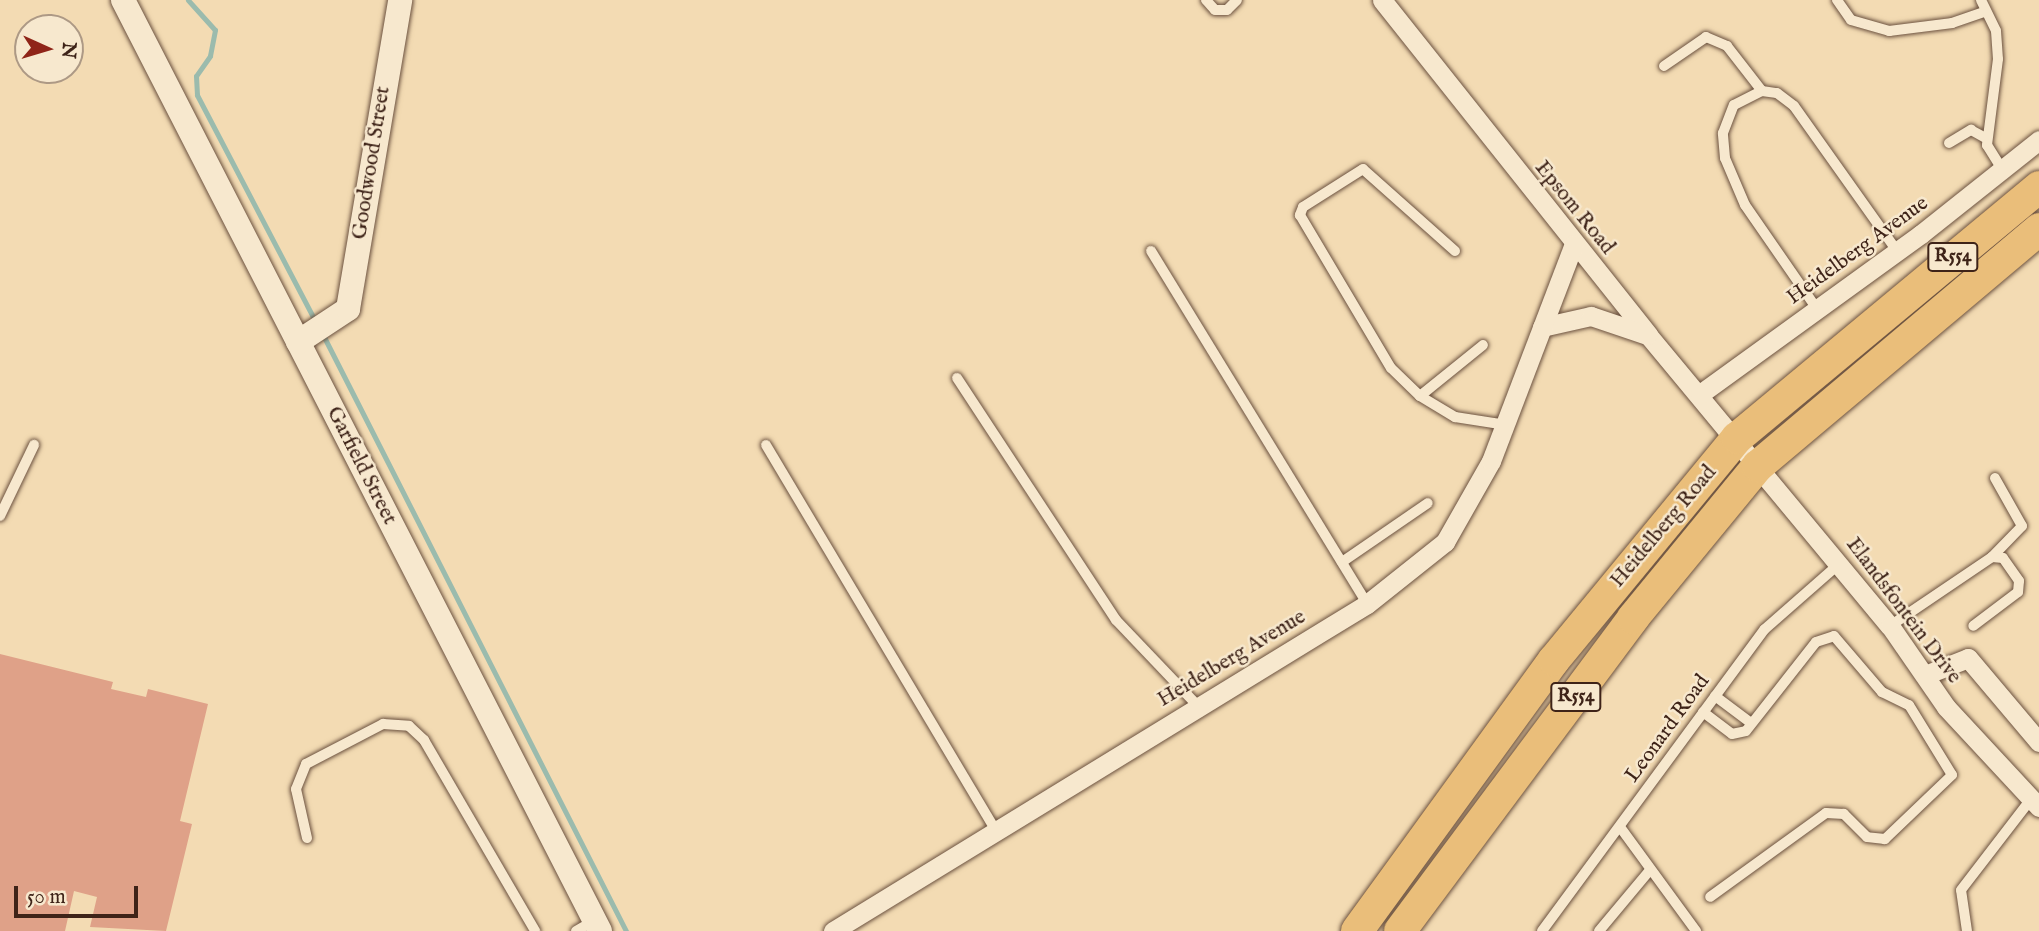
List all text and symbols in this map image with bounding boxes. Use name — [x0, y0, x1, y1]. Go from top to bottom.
north arrow — [14, 14, 84, 84]
text: N — [55, 41, 80, 59]
street label: Goodwood Street — [347, 85, 397, 241]
street label: Epsom Road — [1529, 156, 1619, 260]
street label: Heidelberg Avenue — [1783, 191, 1933, 311]
road number: R554 — [1927, 242, 1979, 272]
street label: Garfield Street — [320, 403, 402, 529]
street label: Heidelberg Road — [1606, 461, 1722, 593]
street label: Elandsfontein Drive — [1840, 533, 1966, 689]
street label: Heidelberg Avenue — [1153, 605, 1311, 713]
street label: Leonard Road — [1620, 670, 1716, 788]
road number: R554 — [1550, 682, 1602, 712]
scale bar — [18, 872, 142, 916]
text: 50 m — [27, 884, 66, 911]

